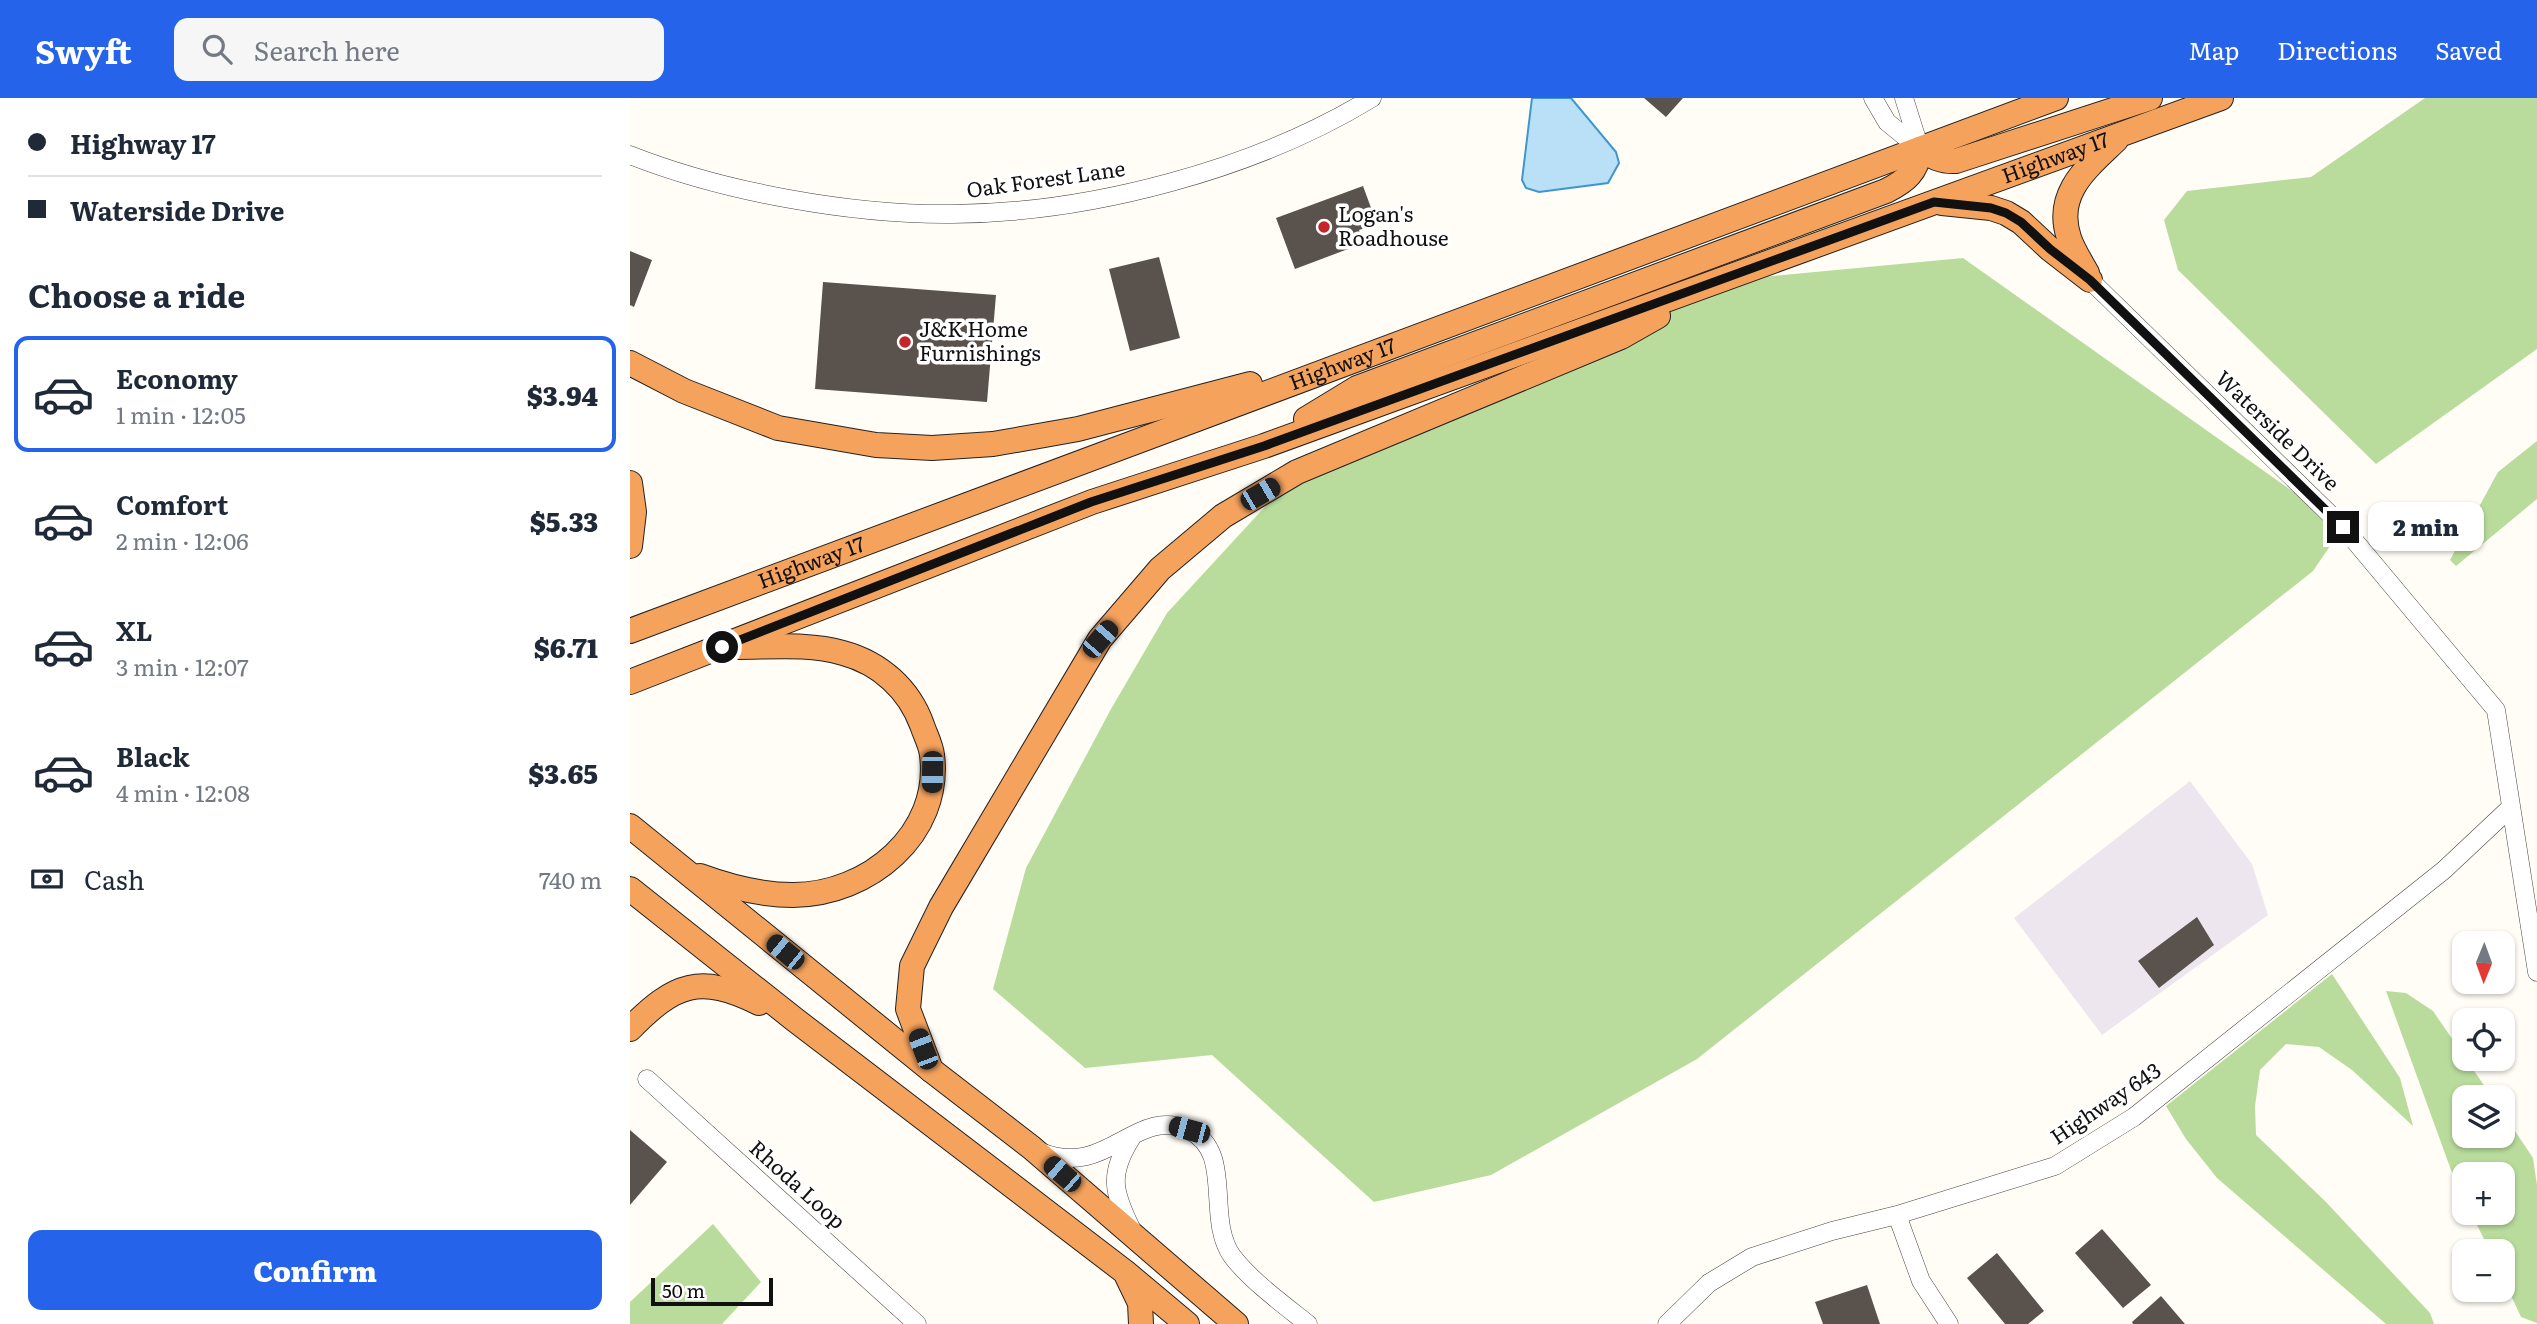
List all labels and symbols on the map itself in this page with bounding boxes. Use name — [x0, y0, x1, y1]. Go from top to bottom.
street label: Highway 17 — [1997, 122, 2113, 190]
street label: Oak Forest Lane — [964, 151, 1127, 204]
place label: Logan's Roadhouse — [1338, 197, 1449, 252]
marker: Logan's Roadhouse — [1316, 219, 1332, 235]
place label: J&K Home Furnishings — [919, 312, 1041, 367]
street label: Highway 17 — [1284, 328, 1400, 396]
marker: J&K Home Furnishings — [897, 334, 913, 350]
street label: Waterside Drive — [2210, 362, 2348, 497]
car — [1237, 474, 1284, 514]
callout: 2 min — [2368, 502, 2483, 551]
route end — [2327, 511, 2359, 543]
street label: Highway 17 — [753, 526, 869, 595]
car — [1079, 616, 1122, 662]
route start — [706, 631, 738, 663]
car — [922, 751, 943, 793]
car — [763, 931, 808, 973]
north arrow — [2452, 931, 2515, 994]
car — [906, 1026, 941, 1072]
street label: Highway 643 — [2043, 1053, 2166, 1151]
car — [1166, 1114, 1213, 1146]
street label: Rhoda Loop — [744, 1131, 854, 1235]
car — [1040, 1152, 1085, 1196]
scale bar — [651, 1275, 774, 1307]

